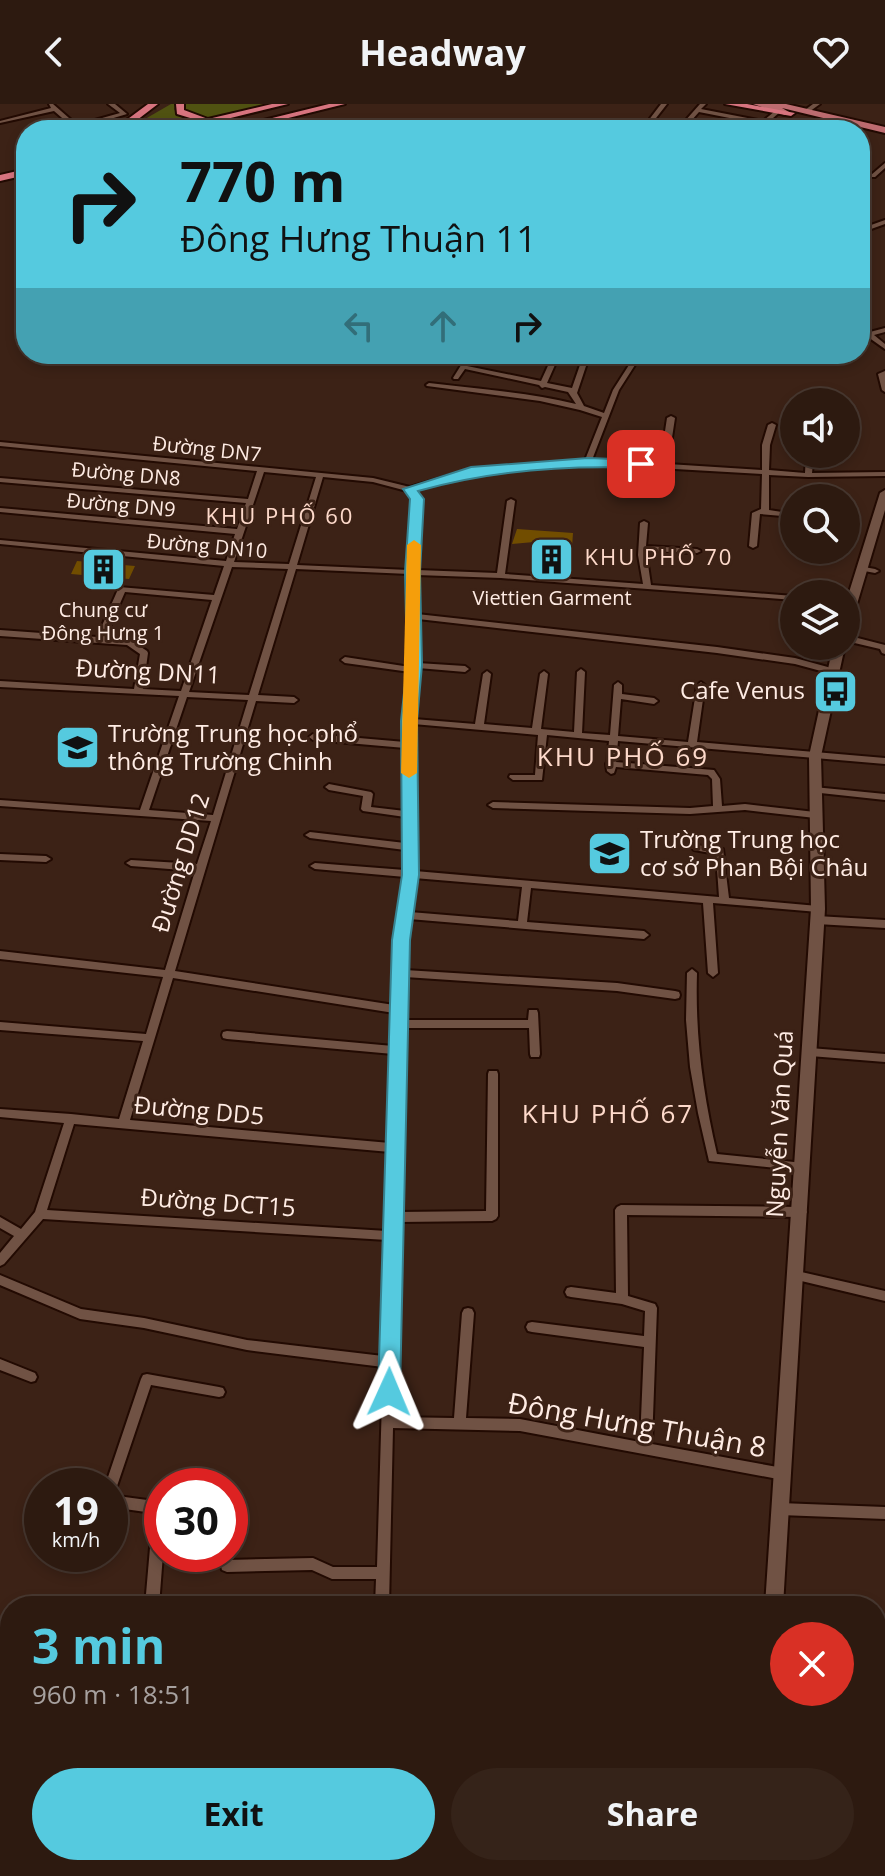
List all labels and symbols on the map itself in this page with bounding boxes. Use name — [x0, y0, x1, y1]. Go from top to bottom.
street label: Đường DN7 — [151, 429, 263, 468]
pin — [607, 430, 675, 498]
street label: Đường DN8 — [70, 455, 182, 492]
street label: Đường DN9 — [65, 486, 177, 523]
district label: KHU PHỐ 60 — [206, 500, 354, 530]
street label: Đường DN10 — [146, 527, 268, 564]
building icon: Viettien Garment — [528, 535, 576, 583]
district label: KHU PHỐ 70 — [585, 541, 733, 571]
building icon: Chung cư Đông Hưng 1 — [79, 546, 127, 594]
place label: Viettien Garment — [472, 584, 632, 611]
place label: Chung cư Đông Hưng 1 — [42, 596, 164, 646]
street label: Đường DN11 — [75, 650, 221, 691]
bus stop icon: Cafe Venus — [812, 667, 860, 715]
place label: Cafe Venus — [680, 673, 805, 706]
place label: Trường Trung học phổ thông Trường Chinh — [108, 716, 358, 777]
school or university icon: Trường Trung học phổ thông Trường Chinh — [53, 724, 101, 772]
district label: KHU PHỐ 69 — [537, 738, 709, 774]
street label: Đường DD12 — [143, 789, 216, 936]
place label: Trường Trung học cơ sở Phan Bội Châu — [640, 822, 868, 883]
school or university icon: Trường Trung học cơ sở Phan Bội Châu — [585, 830, 633, 878]
street label: Nguyễn Văn Quá — [757, 1029, 800, 1218]
street label: Đường DD5 — [133, 1087, 266, 1132]
district label: KHU PHỐ 67 — [522, 1095, 694, 1131]
street label: Đường DCT15 — [140, 1180, 297, 1223]
position arrow — [347, 1350, 431, 1434]
street label: Đông Hưng Thuận 8 — [505, 1383, 769, 1465]
speed limit sign: 30 — [144, 1468, 248, 1572]

